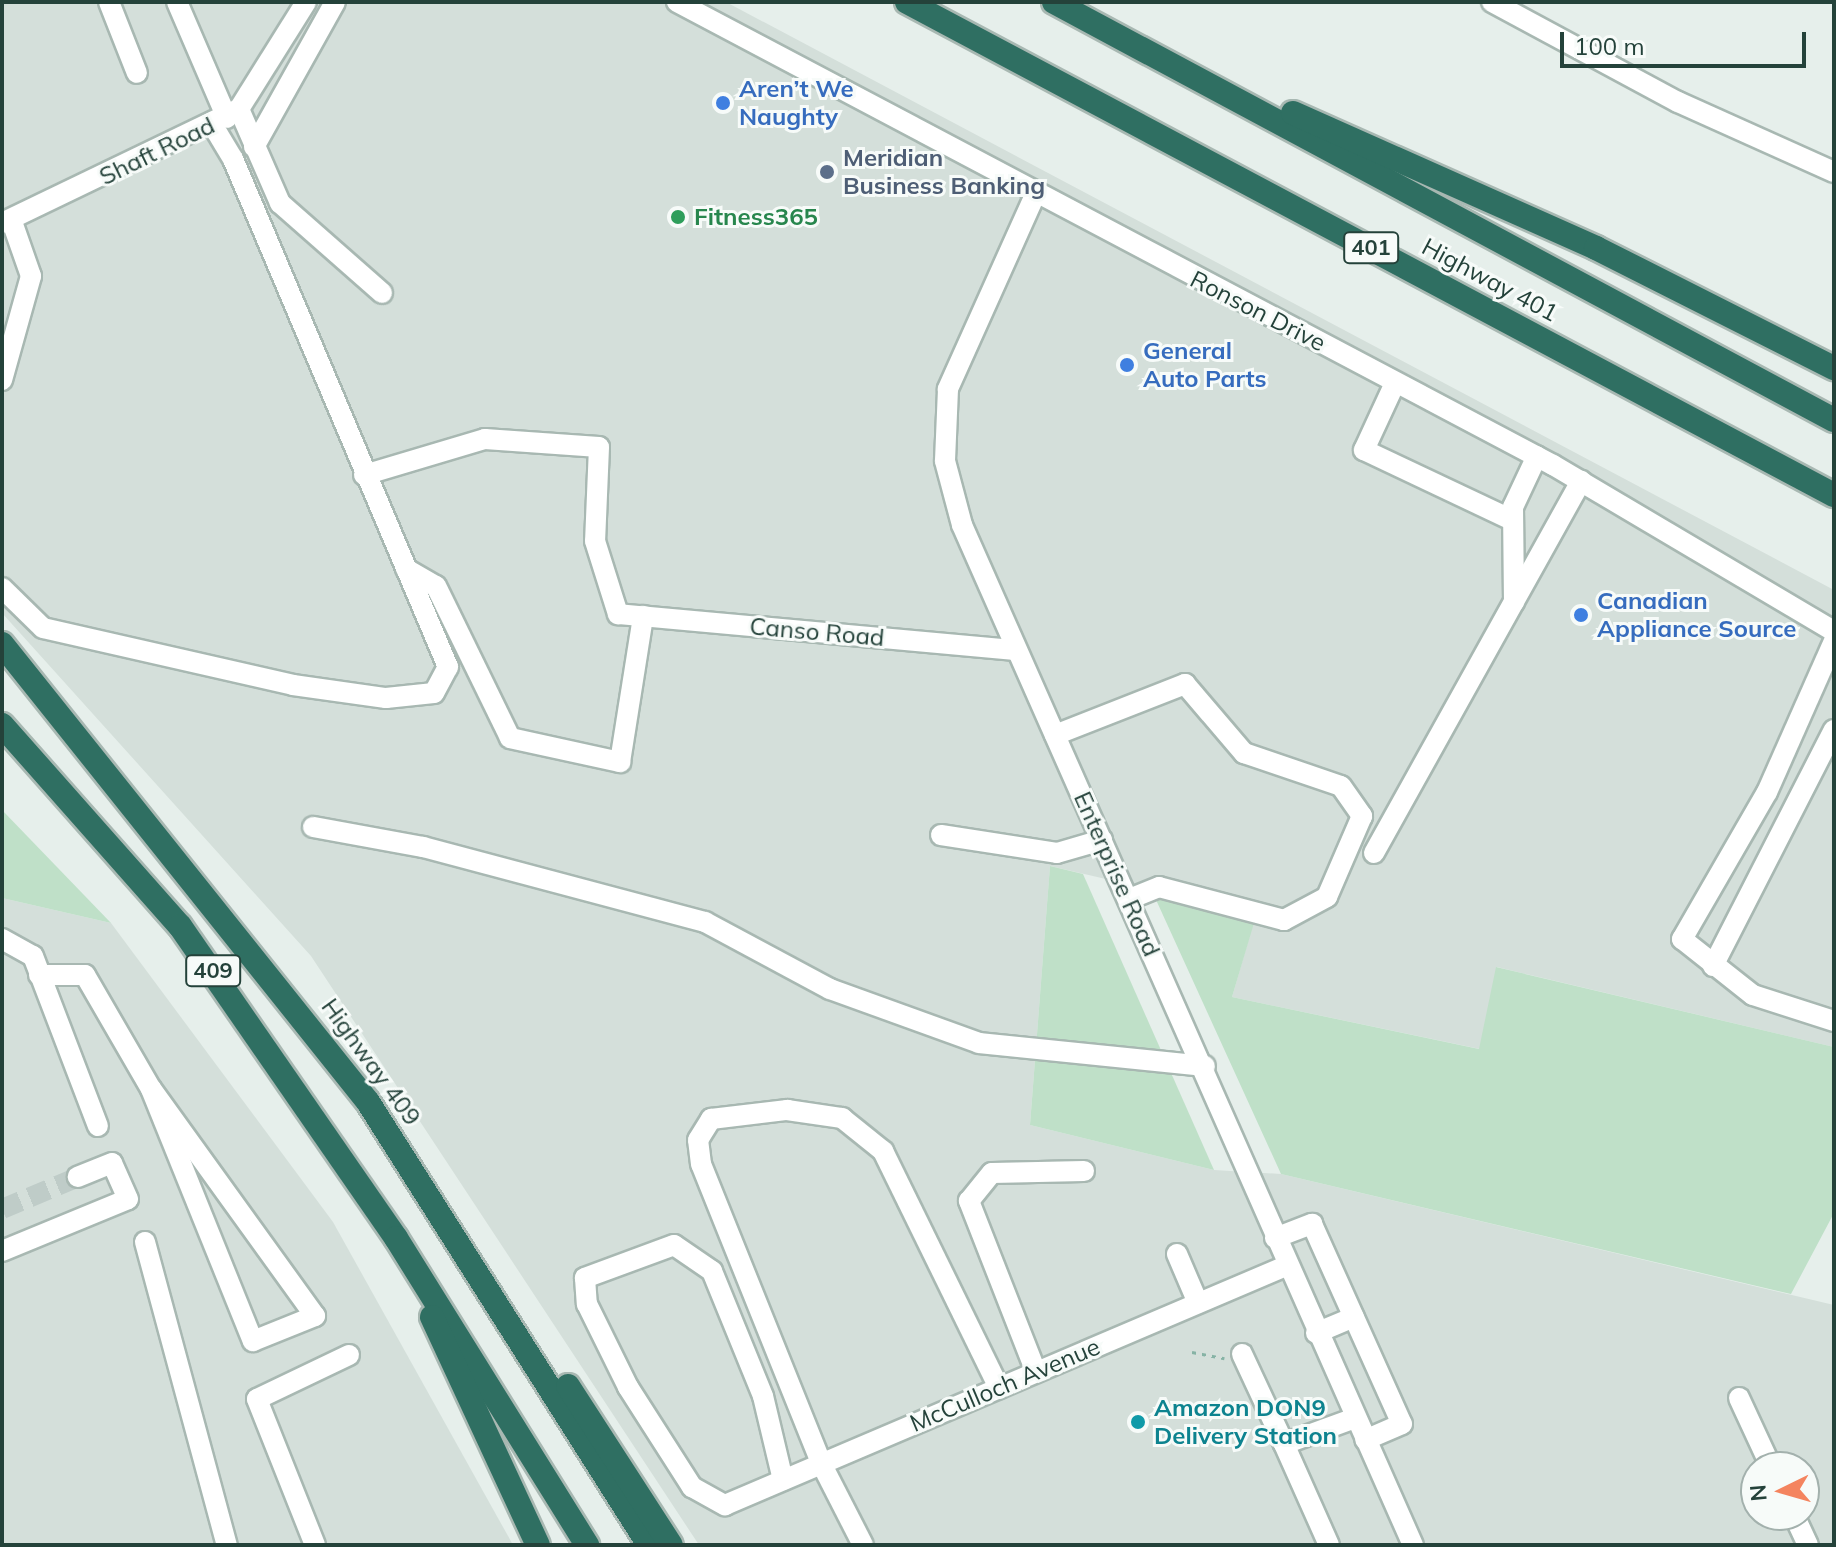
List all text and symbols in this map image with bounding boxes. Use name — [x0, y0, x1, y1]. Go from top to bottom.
scale bar — [1564, 16, 1810, 66]
text: 100 m — [1574, 31, 1645, 61]
place label: Aren’t We Naughty — [739, 75, 854, 131]
marker: Aren’t We Naughty — [714, 94, 732, 112]
street label: Shaft Road — [95, 111, 219, 191]
place label: Meridian Business Banking — [843, 144, 1045, 200]
marker: Meridian Business Banking — [818, 163, 836, 181]
place label: Fitness365 — [694, 203, 818, 231]
marker: Fitness365 — [669, 208, 687, 226]
road number: 401 — [1343, 230, 1399, 266]
street label: Highway 401 — [1417, 232, 1563, 328]
street label: Ronson Drive — [1186, 265, 1330, 357]
place label: General Auto Parts — [1143, 337, 1267, 393]
marker: General Auto Parts — [1118, 356, 1136, 374]
place label: Canadian Appliance Source — [1597, 587, 1796, 643]
marker: Canadian Appliance Source — [1572, 606, 1590, 624]
street label: Canso Road — [748, 612, 886, 652]
street label: Enterprise Road — [1068, 787, 1166, 961]
road number: 409 — [185, 953, 241, 989]
street label: Highway 409 — [315, 993, 427, 1131]
street label: McCulloch Avenue — [906, 1332, 1104, 1438]
place label: Amazon DON9 Delivery Station — [1154, 1394, 1337, 1450]
marker: Amazon DON9 Delivery Station — [1129, 1413, 1147, 1431]
north arrow — [1740, 1451, 1820, 1531]
text: N — [1743, 1483, 1773, 1502]

